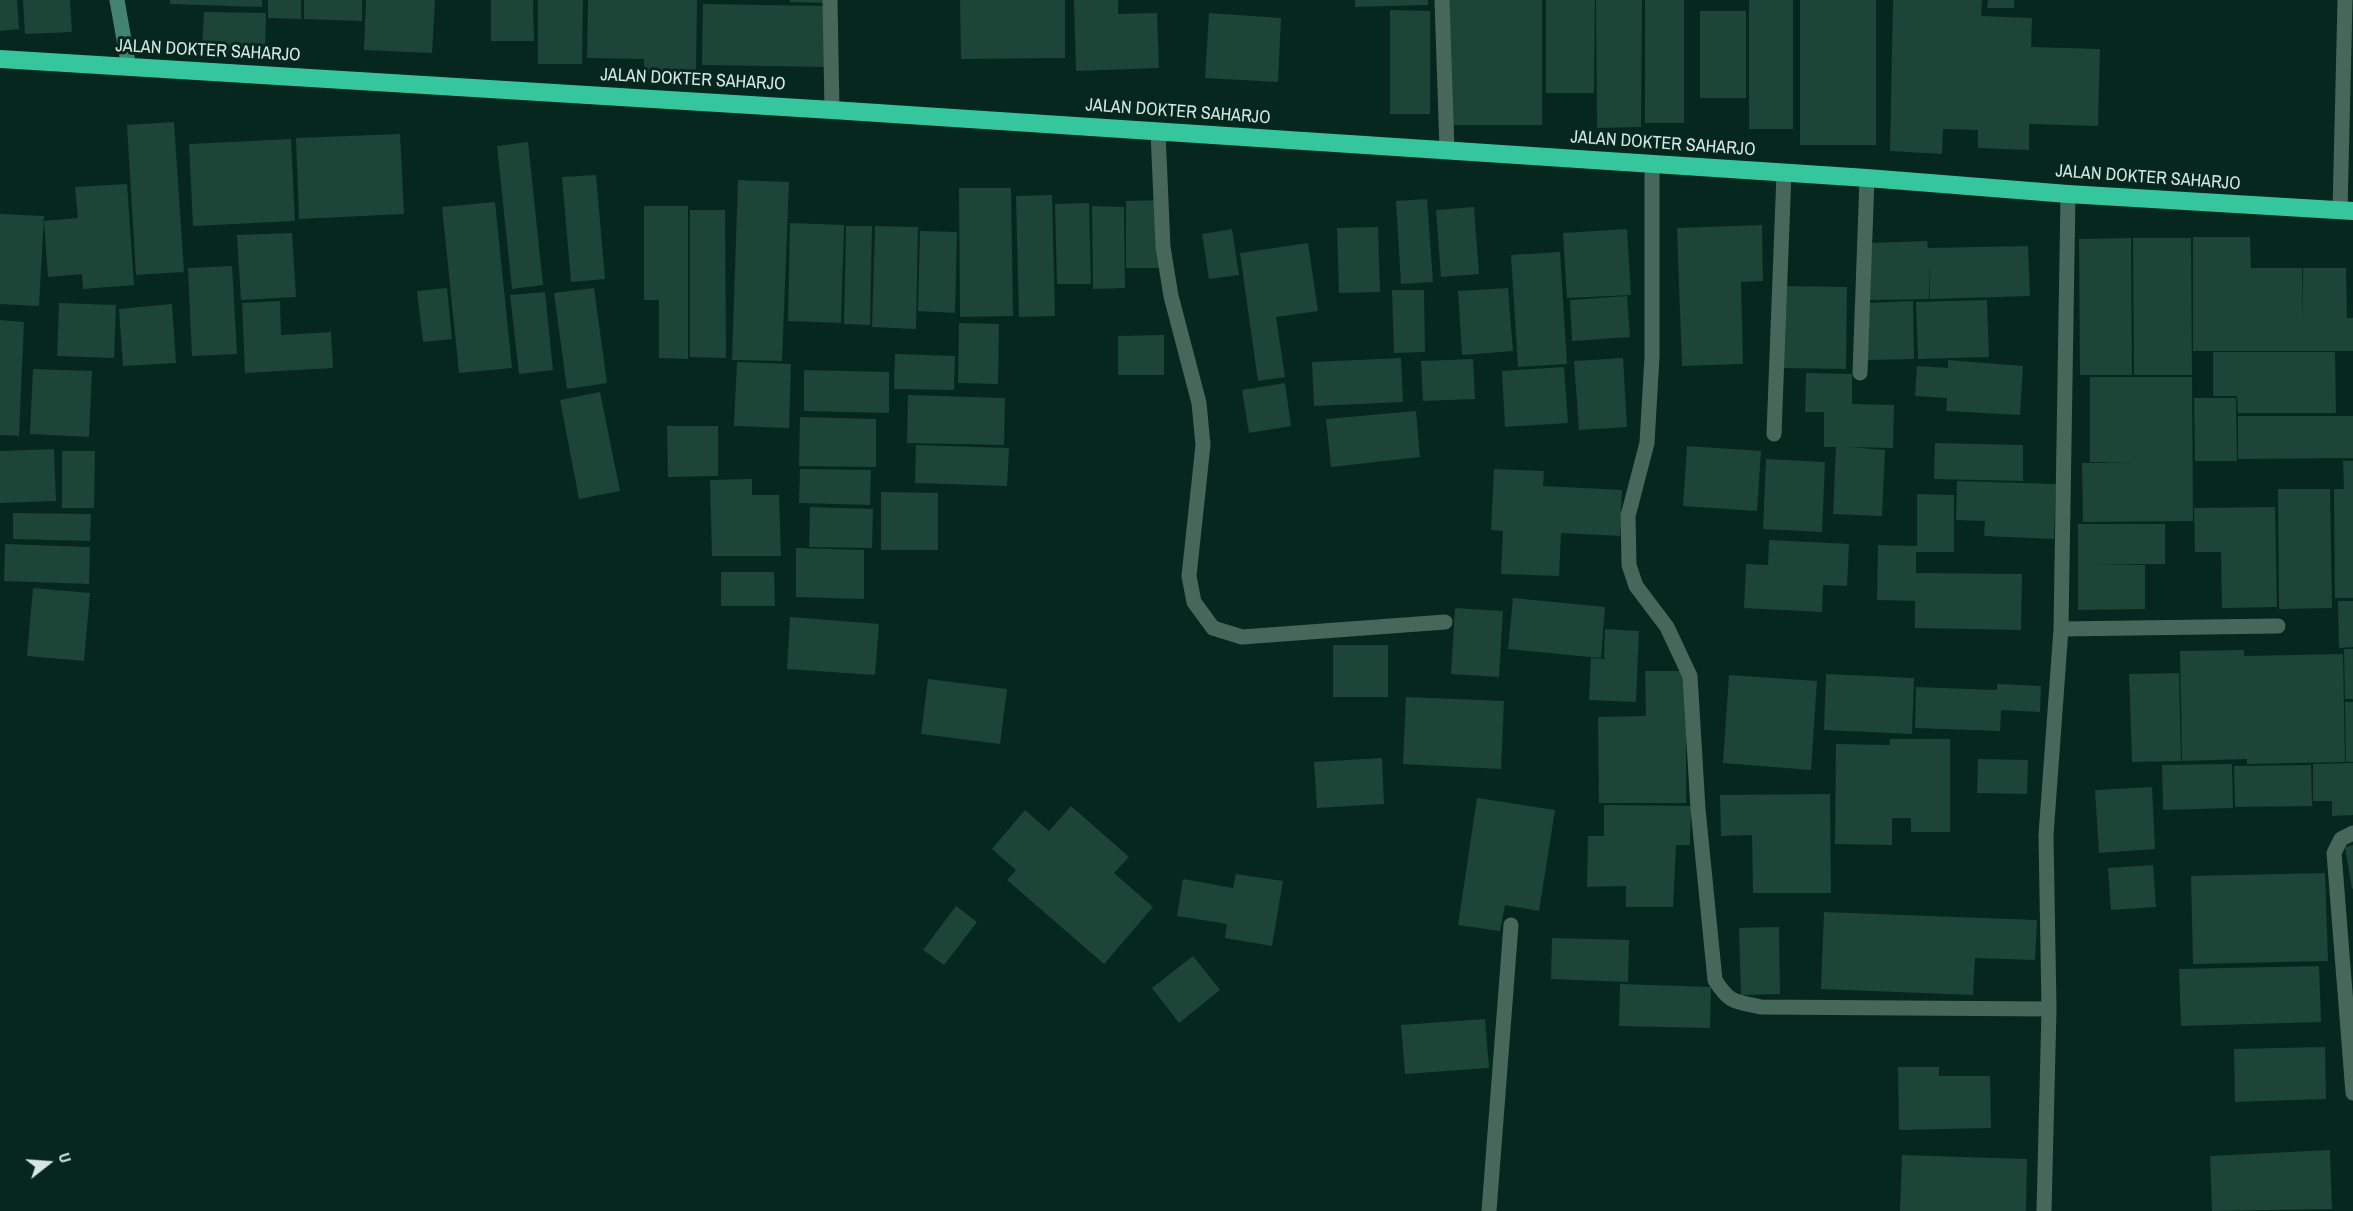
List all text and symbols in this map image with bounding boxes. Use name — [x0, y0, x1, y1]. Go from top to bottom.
street label: JALAN DOKTER SAHARJO — [115, 35, 301, 67]
street label: JALAN DOKTER SAHARJO — [600, 64, 786, 96]
street label: JALAN DOKTER SAHARJO — [1085, 95, 1271, 129]
street label: JALAN DOKTER SAHARJO — [1570, 127, 1756, 161]
street label: JALAN DOKTER SAHARJO — [2055, 161, 2241, 195]
north arrow — [18, 1133, 78, 1193]
text: U — [53, 1150, 77, 1165]

